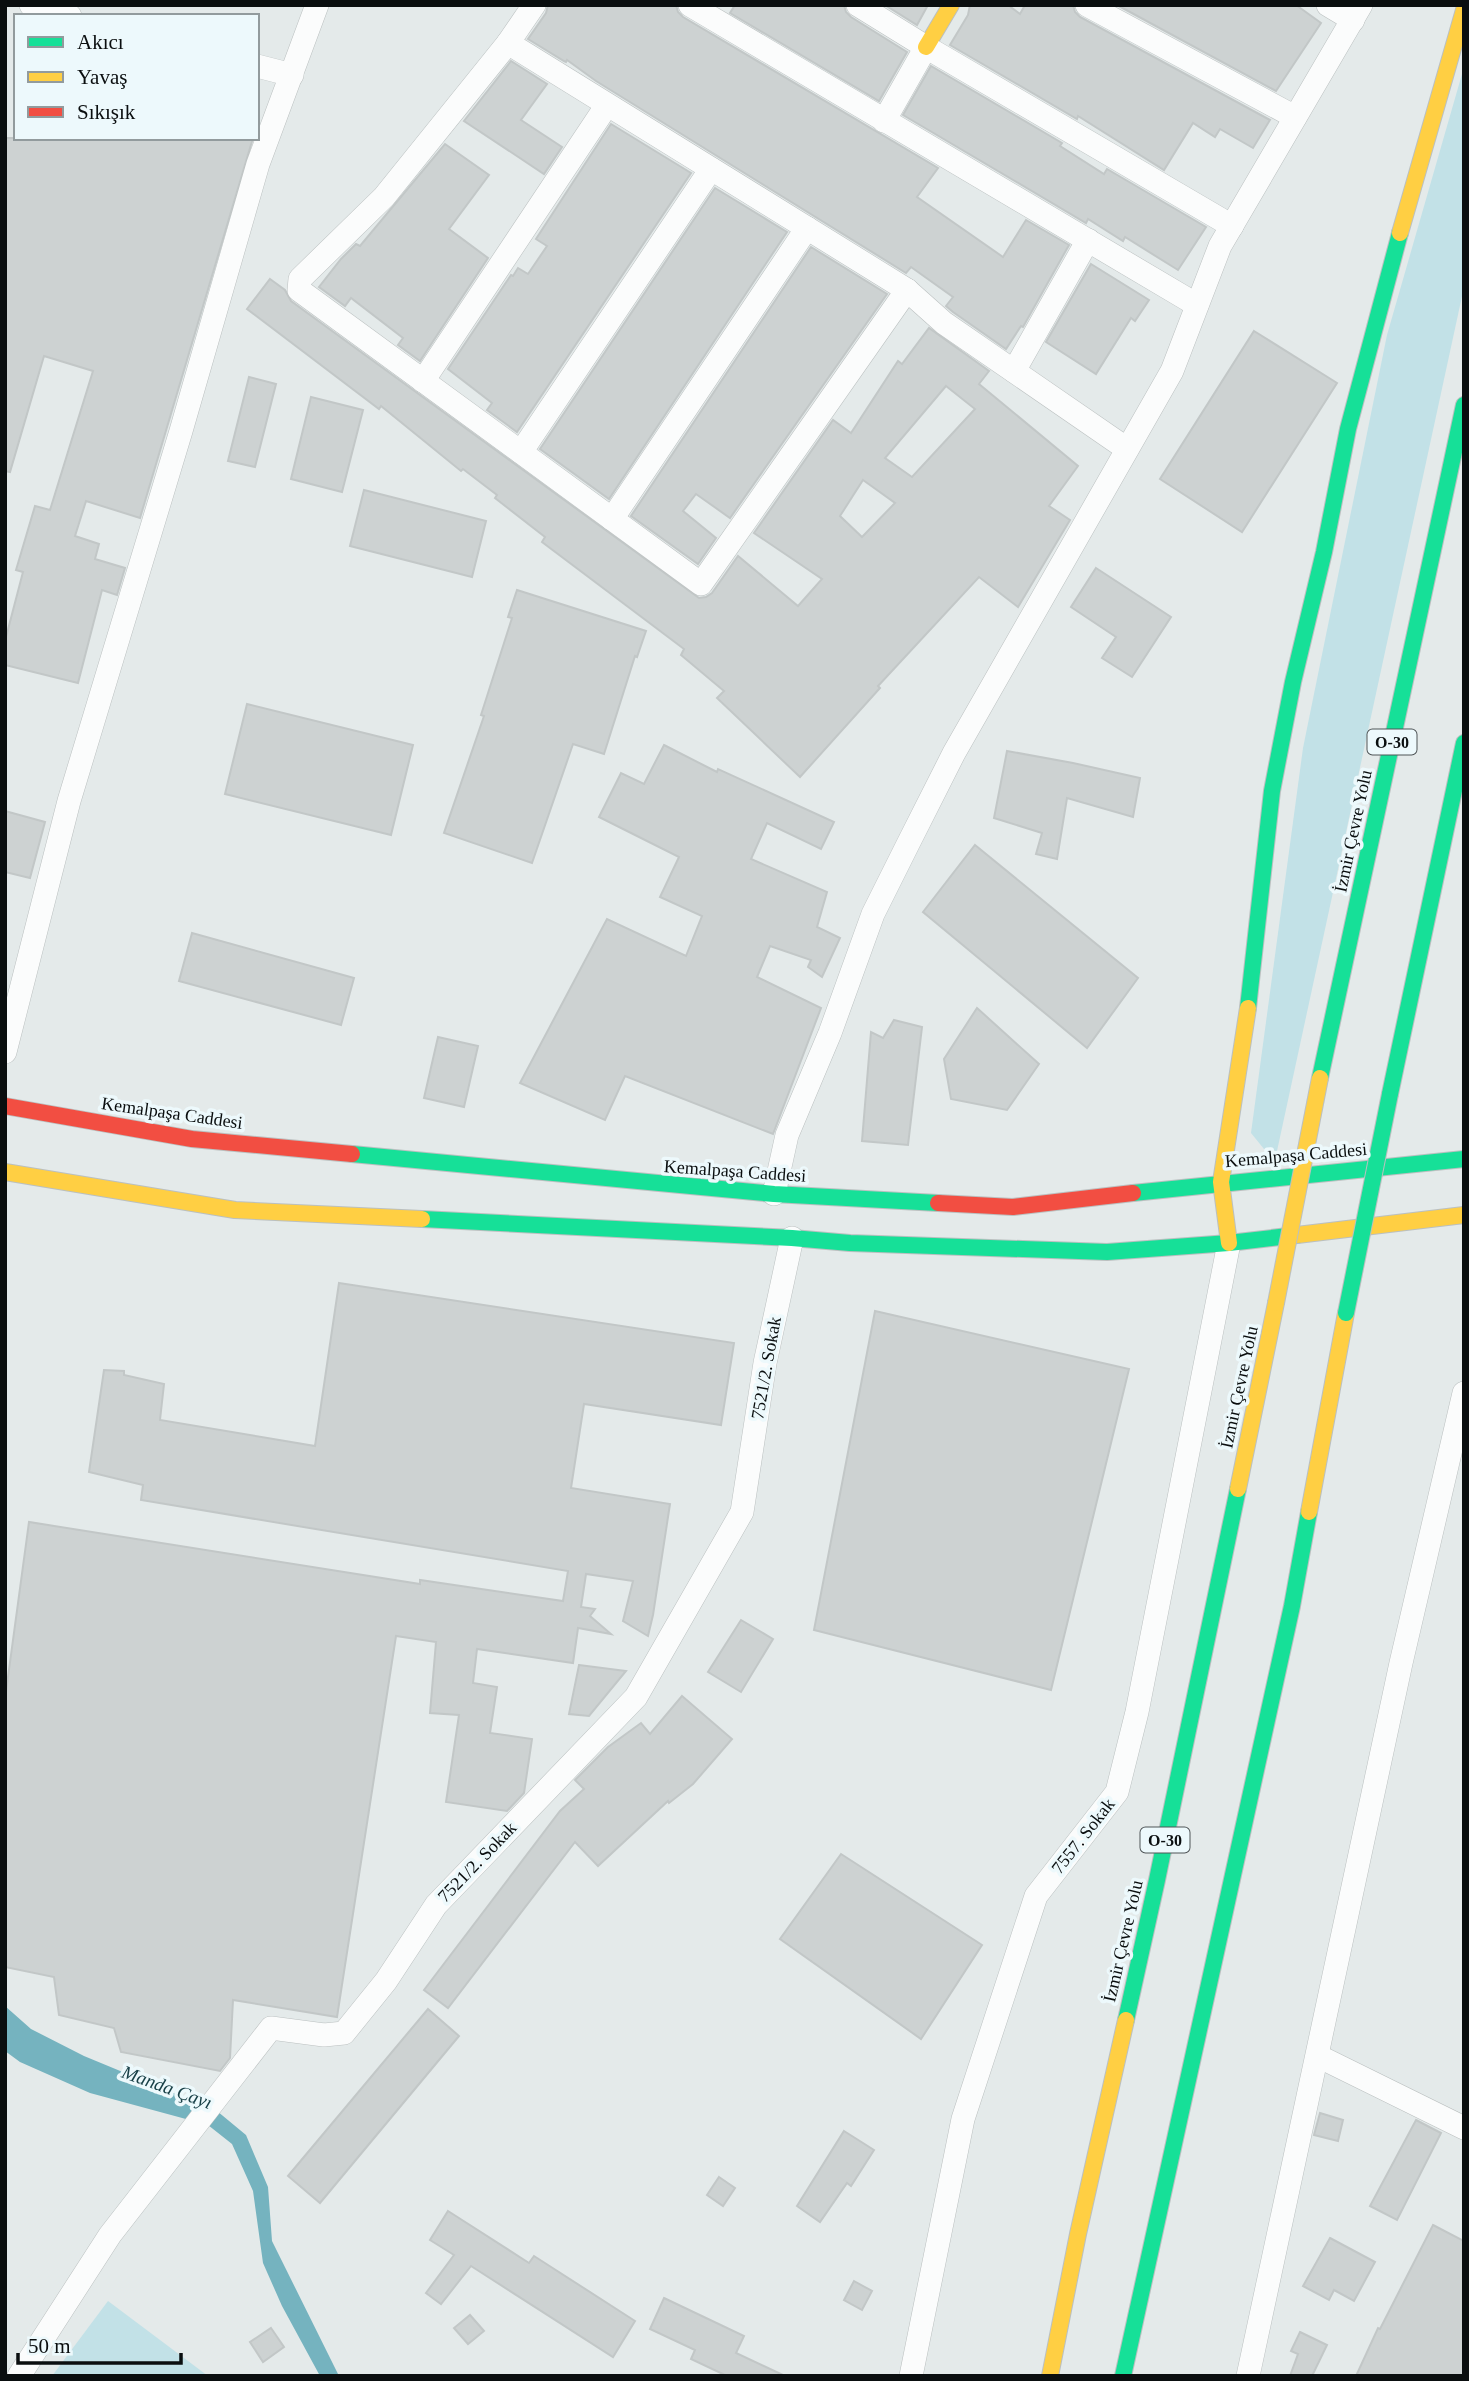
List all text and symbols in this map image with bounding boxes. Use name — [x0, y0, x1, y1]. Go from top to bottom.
legend — [14, 14, 259, 140]
text: Akıcı — [77, 30, 124, 54]
text: Yavaş — [77, 65, 127, 89]
text: Sıkışık — [77, 100, 136, 124]
road number: O-30 — [1368, 730, 1416, 754]
street label: İzmir Çevre Yolu — [1330, 768, 1376, 894]
street label: Kemalpaşa Caddesi — [100, 1093, 244, 1133]
street label: Kemalpaşa Caddesi — [1224, 1139, 1368, 1171]
street label: Kemalpaşa Caddesi — [663, 1156, 807, 1186]
street label: 7521/2. Sokak — [747, 1315, 785, 1421]
street label: İzmir Çevre Yolu — [1216, 1324, 1262, 1450]
street label: 7557. Sokak — [1047, 1794, 1119, 1878]
street label: 7521/2. Sokak — [434, 1818, 520, 1906]
road number: O-30 — [1140, 1828, 1190, 1852]
street label: İzmir Çevre Yolu — [1099, 1878, 1147, 2004]
water label: Manda Çayı — [118, 2061, 215, 2113]
scale bar — [18, 2322, 180, 2366]
text: 50 m — [28, 2334, 71, 2358]

